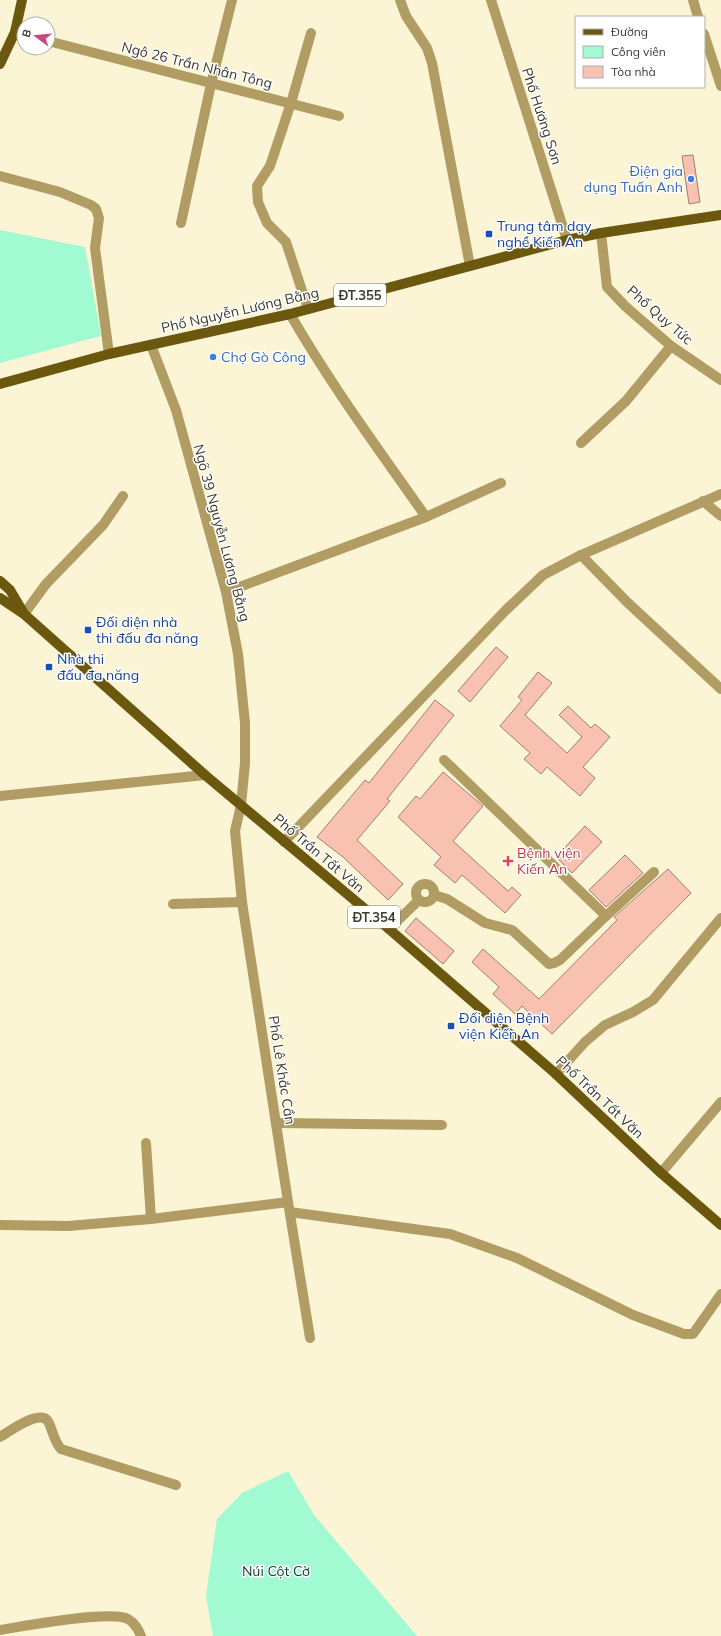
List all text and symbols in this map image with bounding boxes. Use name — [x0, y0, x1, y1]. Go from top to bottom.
north arrow — [16, 16, 56, 56]
legend — [575, 16, 705, 88]
text: Đường — [611, 24, 648, 39]
text: B — [19, 27, 34, 39]
street label: Ngô 26 Trần Nhân Tông — [120, 38, 274, 92]
text: Công viên — [611, 44, 666, 59]
text: Tòa nhà — [611, 64, 656, 79]
street label: Phố Hương Sơn — [518, 65, 566, 167]
place label: Điện gia dụng Tuấn Anh — [584, 162, 683, 196]
marker: Điện gia dụng Tuấn Anh — [686, 174, 696, 184]
place label: Trung tâm dạy nghề Kiến An — [497, 217, 592, 251]
marker: Trung tâm dạy nghề Kiến An — [484, 229, 494, 239]
street label: Phố Quy Tức — [623, 282, 697, 349]
street label: Phố Nguyễn Lương Bằng — [159, 283, 321, 337]
road number: ĐT.355 — [334, 284, 386, 306]
place label: Chợ Gò Công — [221, 348, 306, 366]
marker: Chợ Gò Công — [208, 352, 218, 362]
street label: Ngõ 39 Nguyễn Lương Bằng — [190, 442, 254, 624]
place label: Đối diện nhà thi đấu đa năng — [96, 613, 198, 647]
marker: Đối diện nhà thi đấu đa năng — [83, 625, 93, 635]
place label: Nhà thi đấu đa năng — [57, 650, 139, 684]
marker: Nhà thi đấu đa năng — [44, 662, 54, 672]
street label: Phố Trần Tất Văn — [270, 810, 368, 896]
place label: Bệnh viện Kiến An — [517, 844, 581, 878]
marker: Bệnh viện Kiến An — [502, 855, 514, 867]
road number: ĐT.354 — [348, 906, 400, 928]
place label: Đối diện Bệnh viện Kiến An — [459, 1009, 549, 1043]
street label: Phố Lê Khắc Cần — [265, 1014, 299, 1126]
marker: Đối diện Bệnh viện Kiến An — [446, 1021, 456, 1031]
street label: Phố Trần Tất Văn — [552, 1052, 648, 1142]
park label: Núi Cột Cờ — [242, 1562, 310, 1580]

